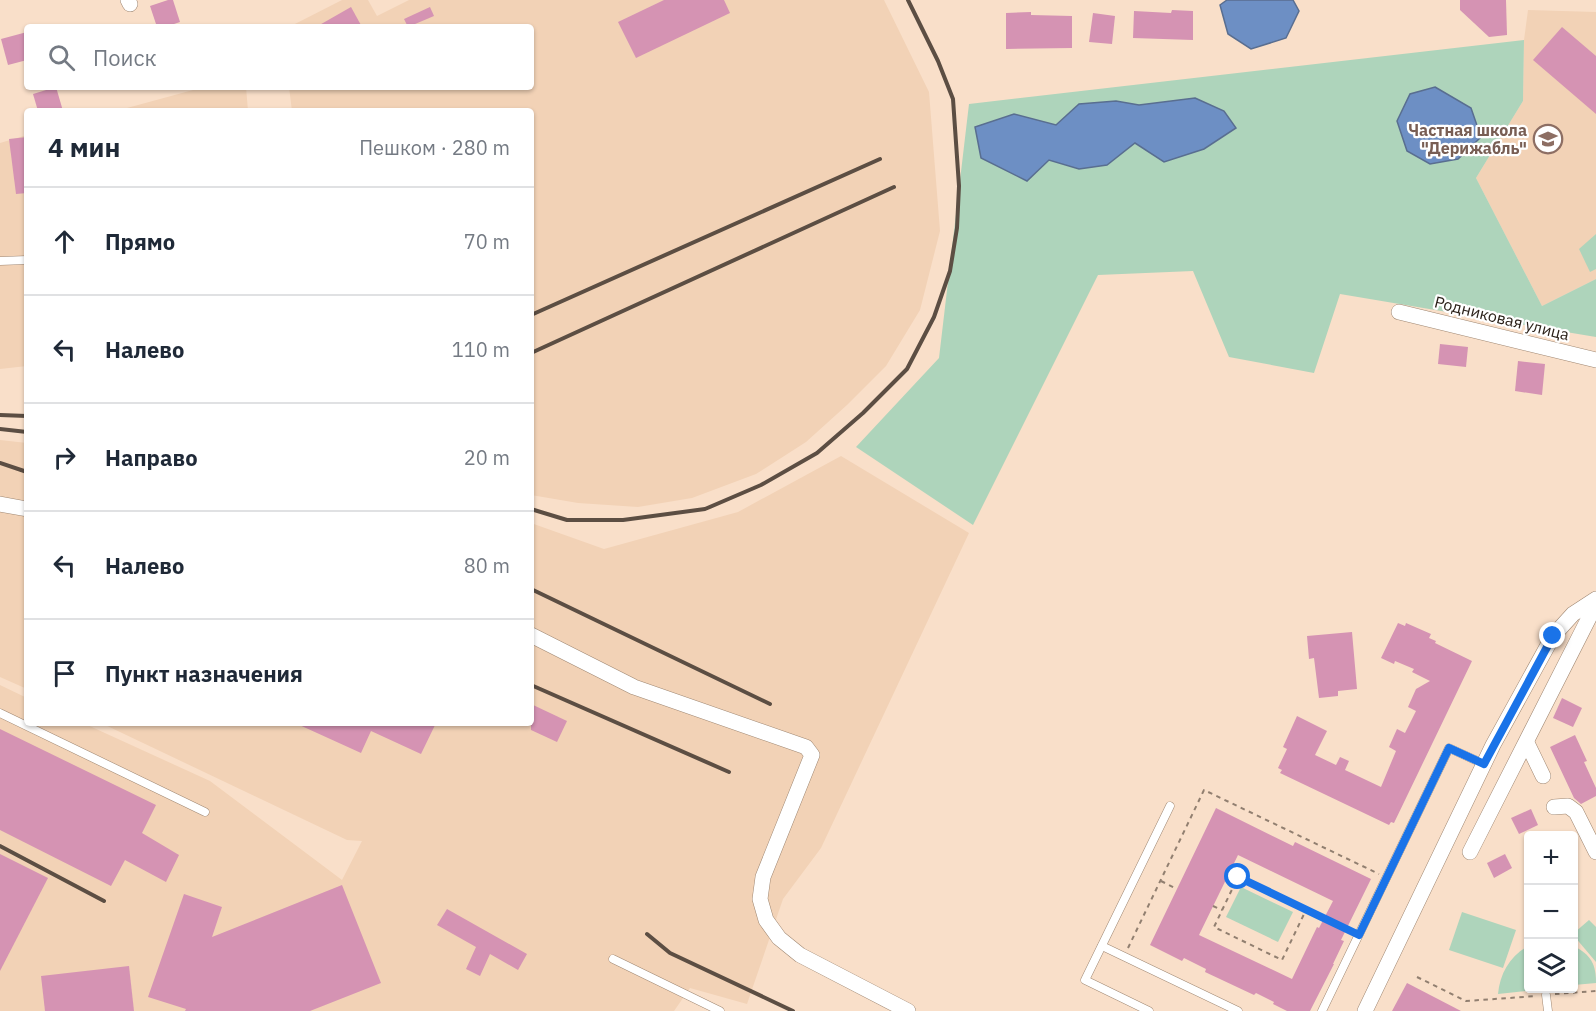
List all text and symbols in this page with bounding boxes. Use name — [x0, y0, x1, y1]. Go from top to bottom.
search box — [24, 24, 534, 90]
icon: search — [45, 41, 78, 74]
text: Поиск — [93, 43, 157, 72]
place label: Частная школа "Дерижабль" — [1408, 120, 1527, 158]
school or university icon: Частная школа "Дерижабль" — [1532, 123, 1564, 155]
text: 4 мин — [48, 130, 120, 164]
text: Пешком · 280 m — [359, 134, 510, 161]
icon: ahead — [48, 225, 81, 258]
text: Прямо — [105, 227, 175, 256]
text: 70 m — [464, 228, 510, 255]
street label: Родниковая улица — [1433, 292, 1572, 345]
icon: left — [48, 333, 81, 366]
text: Налево — [105, 335, 184, 364]
text: 110 m — [452, 336, 510, 363]
icon: right — [48, 441, 81, 474]
text: Направо — [105, 443, 198, 472]
text: 20 m — [464, 444, 510, 471]
icon: left — [48, 549, 81, 582]
text: Налево — [105, 551, 184, 580]
text: 80 m — [464, 552, 510, 579]
route end — [1539, 622, 1565, 648]
icon: arrive — [48, 657, 81, 690]
text: Пункт назначения — [105, 659, 303, 688]
map controls — [1524, 831, 1578, 993]
button: + — [1524, 831, 1578, 885]
route start — [1224, 863, 1250, 889]
button: − — [1524, 885, 1578, 939]
button: layers — [1524, 939, 1578, 993]

